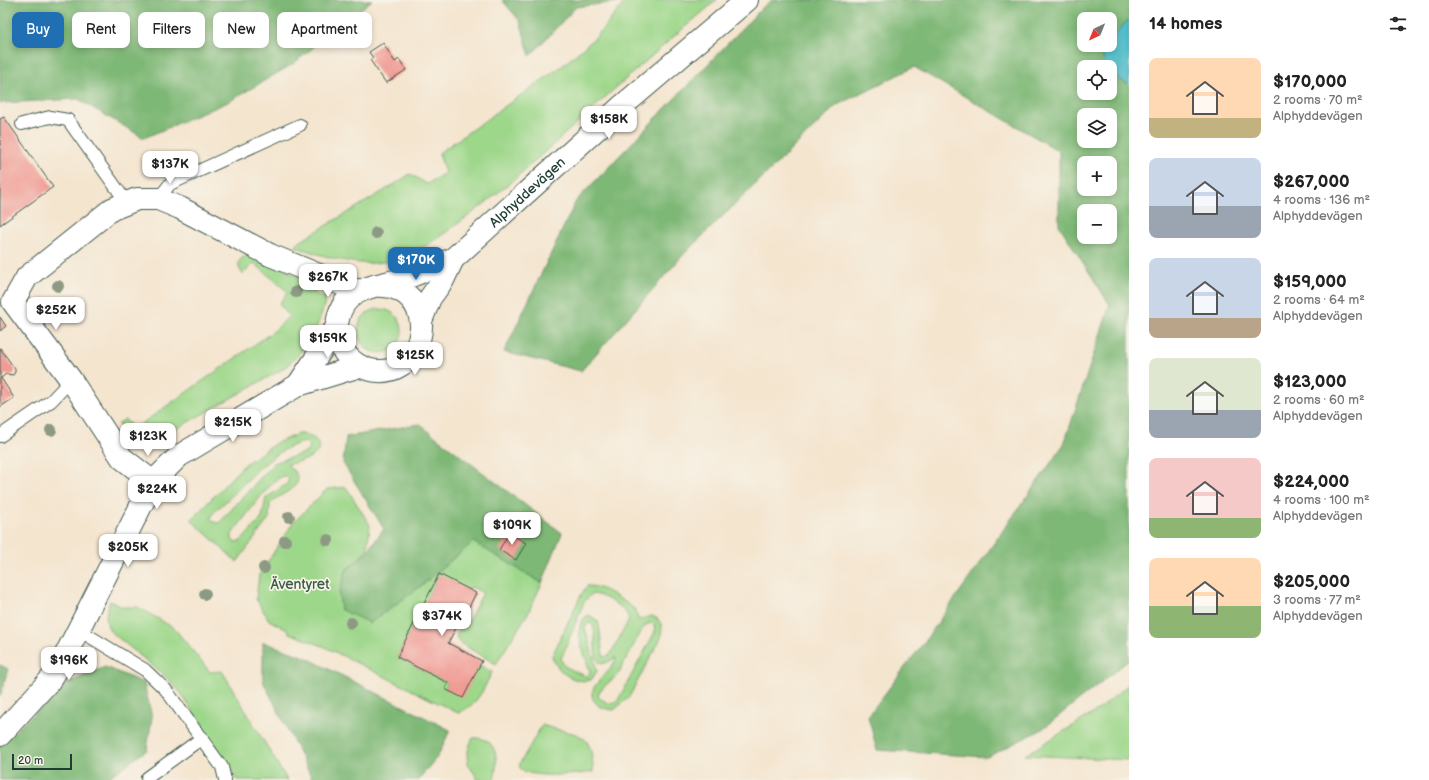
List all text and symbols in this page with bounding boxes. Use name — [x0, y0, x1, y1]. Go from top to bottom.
chip: Buy — [12, 12, 64, 48]
chip: Rent — [72, 12, 130, 48]
chip: Filters — [138, 12, 205, 48]
chip: New — [213, 12, 269, 48]
chip: Apartment — [277, 12, 372, 48]
north arrow — [1077, 12, 1117, 52]
map controls — [1077, 12, 1117, 244]
icon: filters — [1387, 13, 1409, 35]
text: 14 homes — [1149, 14, 1222, 34]
button: locate — [1077, 60, 1117, 100]
text: $170,000 — [1273, 72, 1347, 92]
icon: home — [1181, 74, 1229, 122]
text: 2 rooms · 70 m² — [1273, 92, 1363, 108]
pin: $158K — [581, 106, 637, 140]
button: layers — [1077, 108, 1117, 148]
text: Alphyddevägen — [1273, 108, 1363, 124]
text: $158K — [590, 111, 628, 127]
pin: $137K — [142, 151, 198, 185]
street label: Alphyddevägen — [485, 153, 569, 231]
text: $137K — [151, 156, 189, 172]
button: + — [1077, 156, 1117, 196]
text: $267,000 — [1273, 172, 1350, 192]
icon: home — [1181, 174, 1229, 222]
text: 4 rooms · 136 m² — [1273, 192, 1370, 208]
button: − — [1077, 204, 1117, 244]
text: Alphyddevägen — [1273, 208, 1363, 224]
pin: $170K — [388, 247, 444, 281]
text: $170K — [397, 252, 435, 268]
pin: $267K — [300, 264, 356, 298]
text: $267K — [308, 269, 348, 285]
text: $159,000 — [1273, 272, 1347, 292]
icon: home — [1181, 274, 1229, 322]
text: 2 rooms · 64 m² — [1273, 292, 1365, 308]
pin: $252K — [28, 297, 84, 331]
text: $252K — [36, 302, 76, 318]
text: Alphyddevägen — [1273, 308, 1363, 324]
pin: $159K — [300, 325, 356, 359]
text: $159K — [309, 330, 347, 346]
pin: $125K — [387, 342, 443, 376]
text: $125K — [396, 347, 434, 363]
text: $123,000 — [1273, 372, 1347, 392]
icon: home — [1181, 374, 1229, 422]
text: 2 rooms · 60 m² — [1273, 392, 1365, 408]
text: Alphyddevägen — [1273, 408, 1363, 424]
pin: $215K — [205, 409, 261, 443]
text: $215K — [214, 414, 252, 430]
pin: $123K — [120, 423, 176, 457]
text: $123K — [129, 428, 167, 444]
text: $224,000 — [1273, 472, 1349, 492]
icon: home — [1181, 474, 1229, 522]
pin: $224K — [129, 476, 185, 510]
text: $224K — [137, 481, 177, 497]
text: 4 rooms · 100 m² — [1273, 492, 1370, 508]
text: Alphyddevägen — [1273, 508, 1363, 524]
pin: $109K — [484, 512, 540, 546]
text: $109K — [493, 517, 531, 533]
pin: $205K — [100, 534, 156, 568]
text: $205K — [108, 539, 148, 555]
text: $205,000 — [1273, 572, 1350, 592]
icon: home — [1181, 574, 1229, 622]
park label: Äventyret — [271, 576, 330, 593]
text: 3 rooms · 77 m² — [1273, 592, 1361, 608]
pin: $374K — [414, 603, 470, 637]
text: $374K — [422, 608, 462, 624]
text: Alphyddevägen — [1273, 608, 1363, 624]
pin: $196K — [41, 647, 97, 681]
text: $196K — [50, 652, 88, 668]
scale bar — [12, 752, 72, 771]
text: 20 m — [18, 754, 43, 767]

